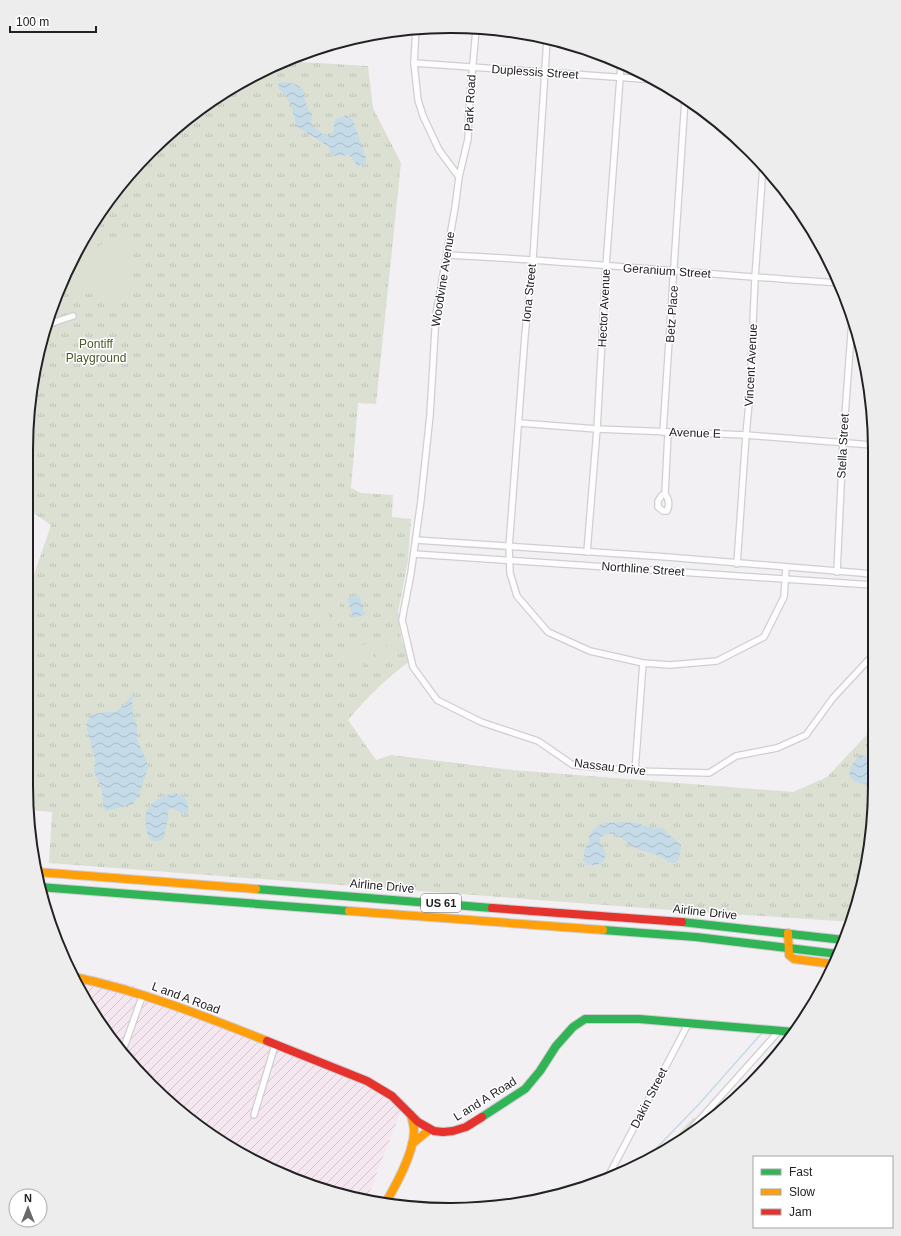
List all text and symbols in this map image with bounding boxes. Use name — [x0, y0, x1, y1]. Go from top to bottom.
scale bar — [10, 8, 96, 34]
text: 100 m — [16, 15, 49, 29]
street label: Duplessis Street — [491, 62, 580, 82]
street label: Park Road — [462, 74, 478, 132]
street label: Woodvine Avenue — [429, 230, 457, 328]
street label: Geranium Street — [623, 261, 712, 281]
street label: Iona Street — [519, 262, 539, 323]
street label: Hector Avenue — [595, 268, 613, 348]
street label: Betz Place — [663, 285, 681, 343]
street label: Vincent Avenue — [742, 323, 760, 407]
park label: Pontiff Playground — [66, 337, 126, 365]
street label: Stella Street — [834, 412, 852, 479]
street label: Avenue E — [669, 425, 721, 441]
street label: Northline Street — [601, 559, 686, 579]
street label: Nassau Drive — [573, 756, 647, 778]
street label: Airline Drive — [349, 876, 415, 896]
road number: US 61 — [421, 894, 461, 912]
street label: Airline Drive — [672, 902, 738, 922]
street label: L and A Road — [150, 979, 222, 1017]
street label: Dakin Street — [628, 1065, 671, 1131]
street label: L and A Road — [451, 1074, 519, 1124]
legend — [753, 1156, 893, 1228]
text: Fast — [789, 1165, 813, 1179]
text: Slow — [789, 1185, 815, 1199]
north arrow — [8, 1188, 48, 1228]
text: N — [24, 1192, 32, 1204]
text: Jam — [789, 1205, 812, 1219]

